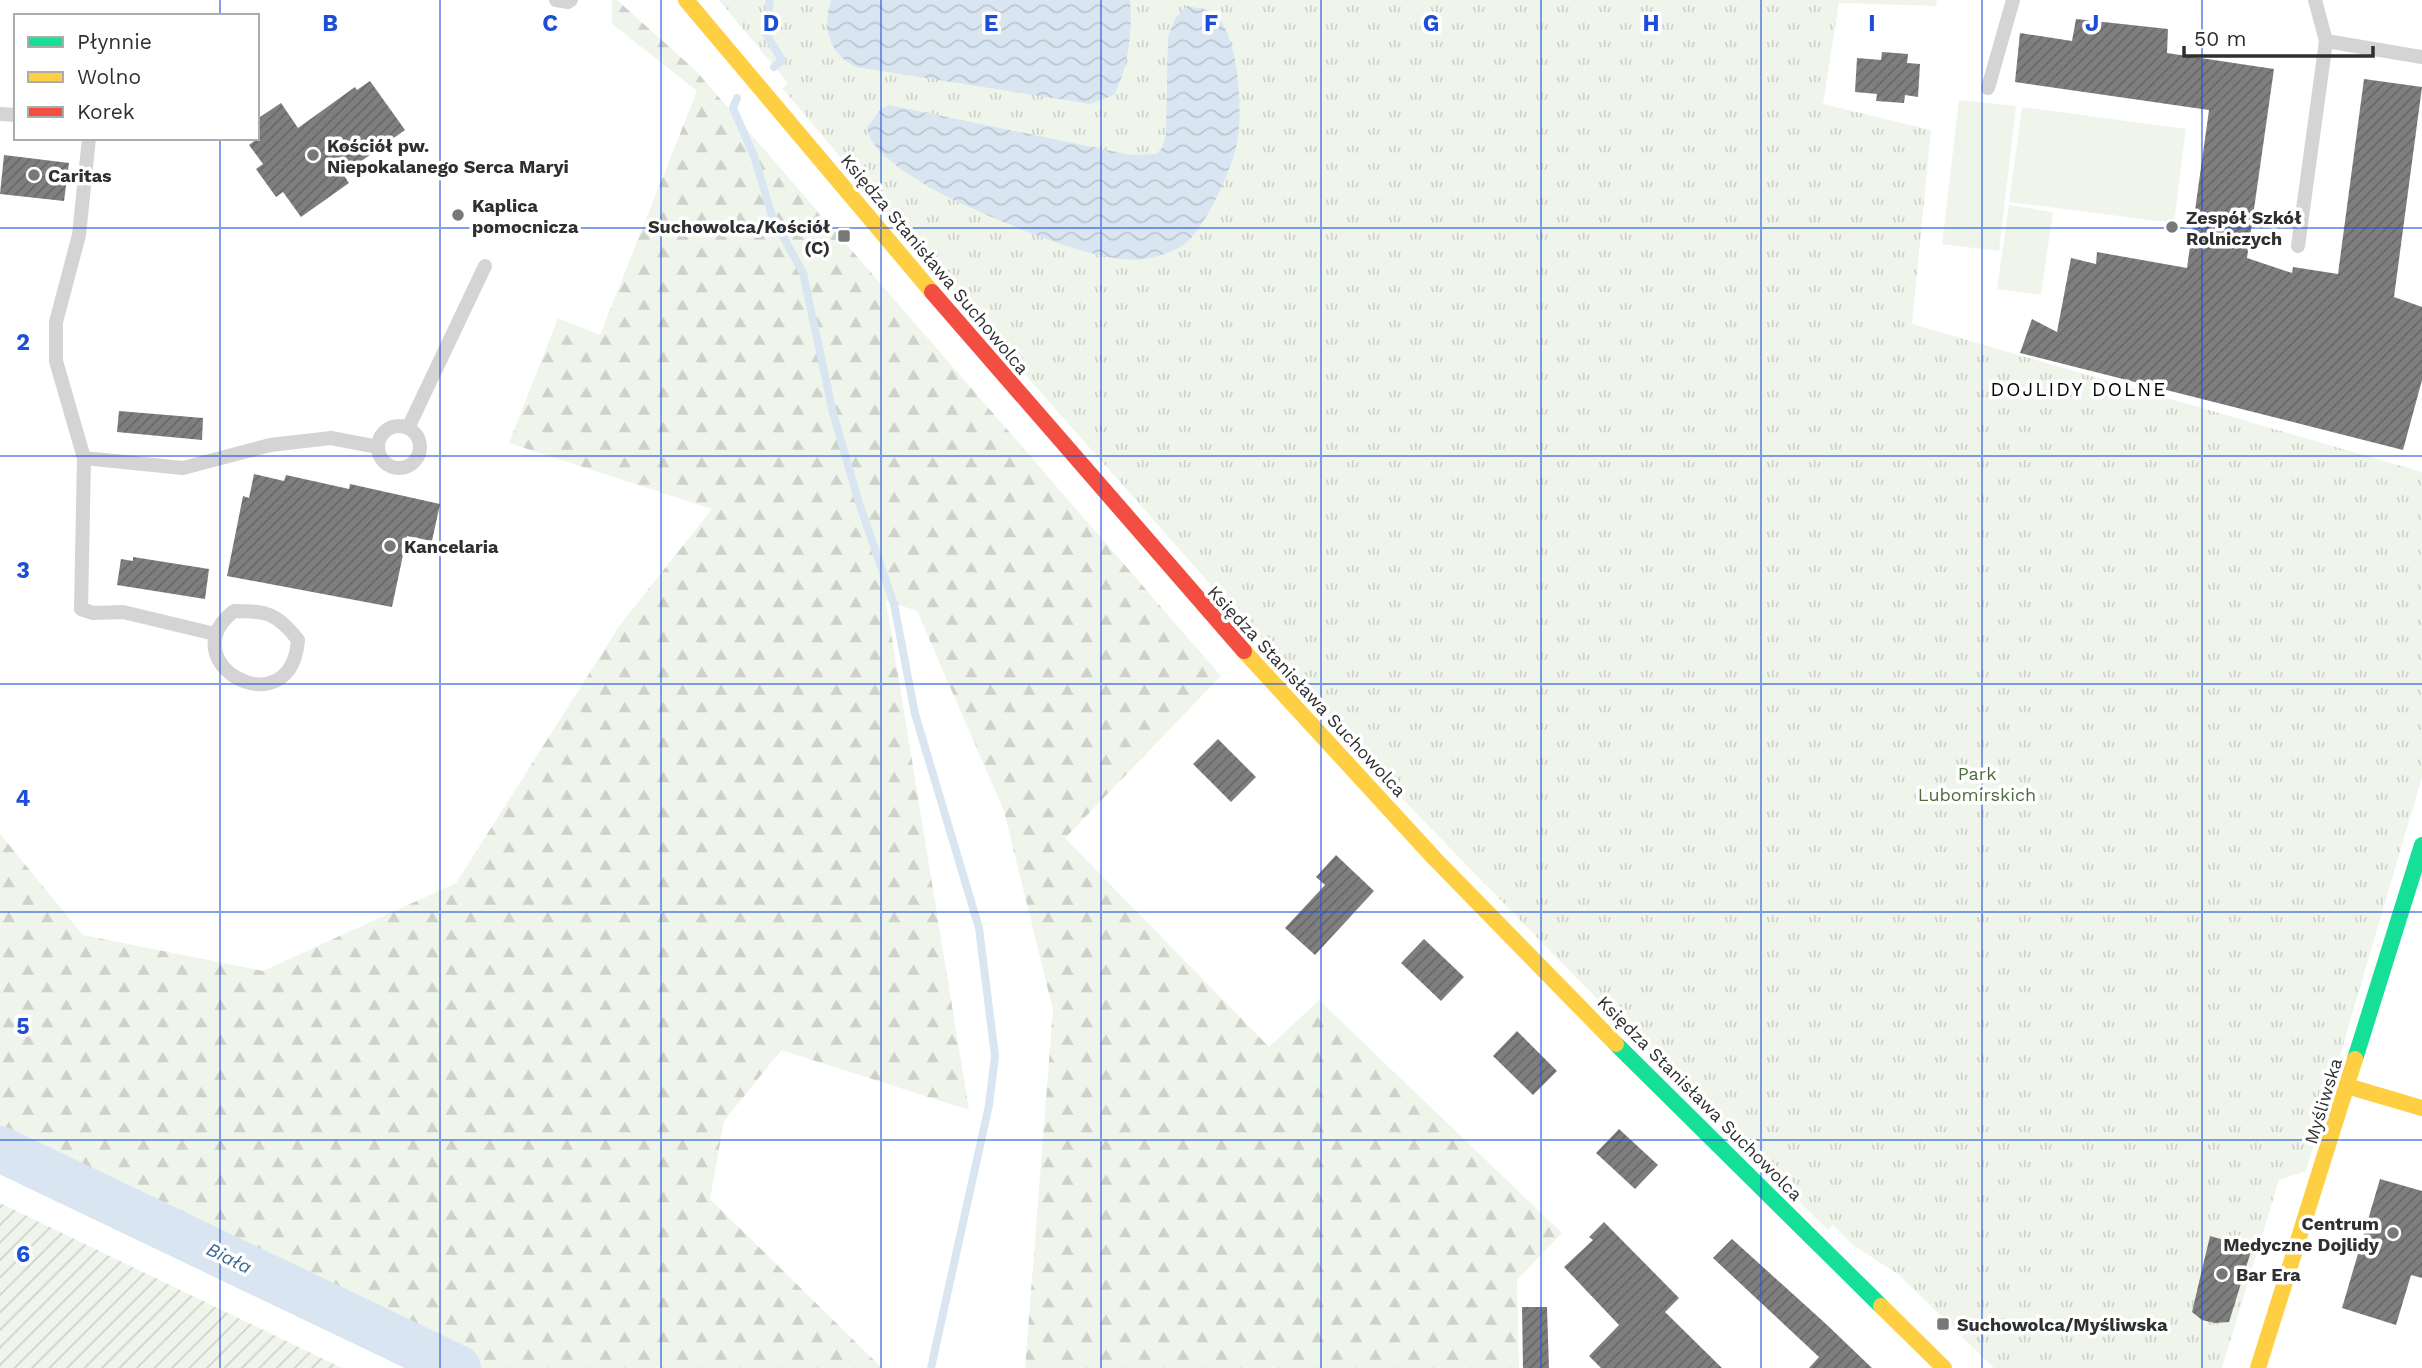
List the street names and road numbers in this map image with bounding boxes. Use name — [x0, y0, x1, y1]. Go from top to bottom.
street label: Księdza Stanisława Suchowolca — [837, 150, 1033, 378]
street label: Księdza Stanisława Suchowolca — [1204, 581, 1410, 801]
street label: Księdza Stanisława Suchowolca — [1593, 991, 1807, 1205]
street label: Myśliwska — [2300, 1055, 2346, 1147]

